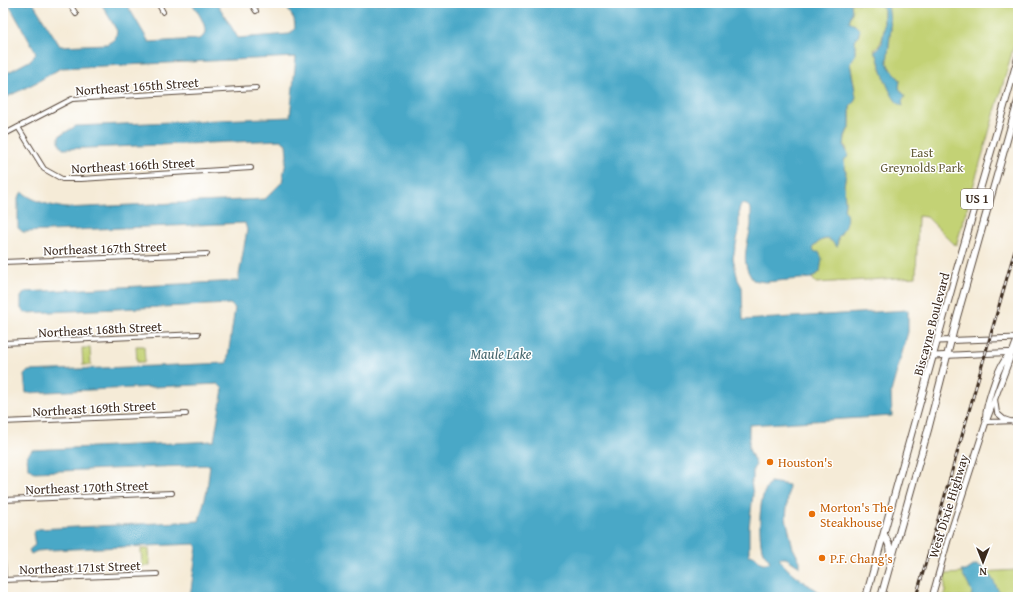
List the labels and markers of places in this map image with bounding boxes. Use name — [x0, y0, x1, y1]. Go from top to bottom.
place label: Houston's — [778, 453, 832, 472]
marker: Houston's — [765, 457, 775, 467]
place label: Morton's The Steakhouse — [820, 498, 893, 532]
marker: Morton's The Steakhouse — [807, 509, 817, 519]
place label: P.F. Chang's — [830, 549, 893, 568]
marker: P.F. Chang's — [817, 553, 827, 563]

